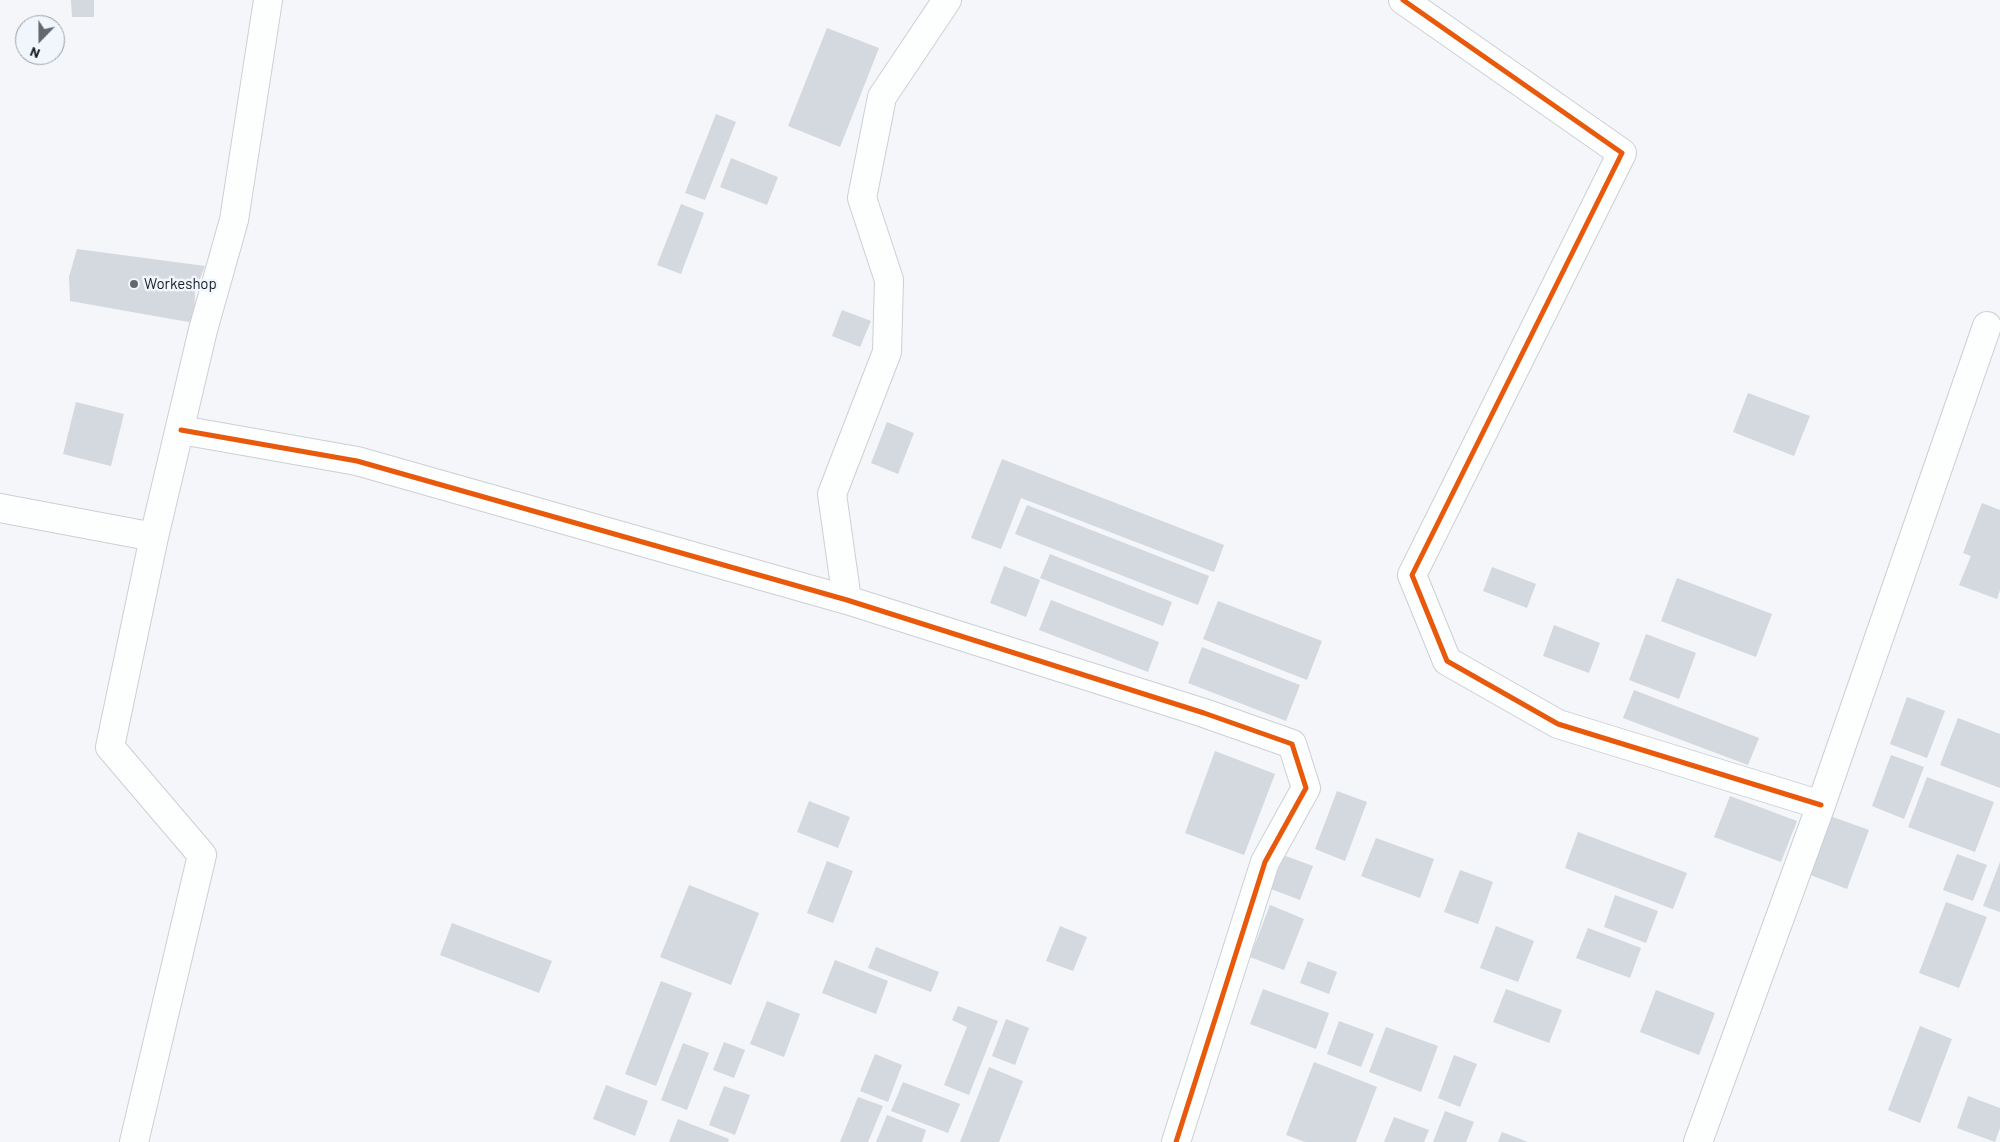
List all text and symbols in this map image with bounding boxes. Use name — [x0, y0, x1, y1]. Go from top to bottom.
north arrow — [15, 15, 65, 65]
text: N — [27, 44, 42, 63]
place label: Workeshop — [144, 275, 217, 293]
marker: Workeshop — [128, 278, 140, 290]

